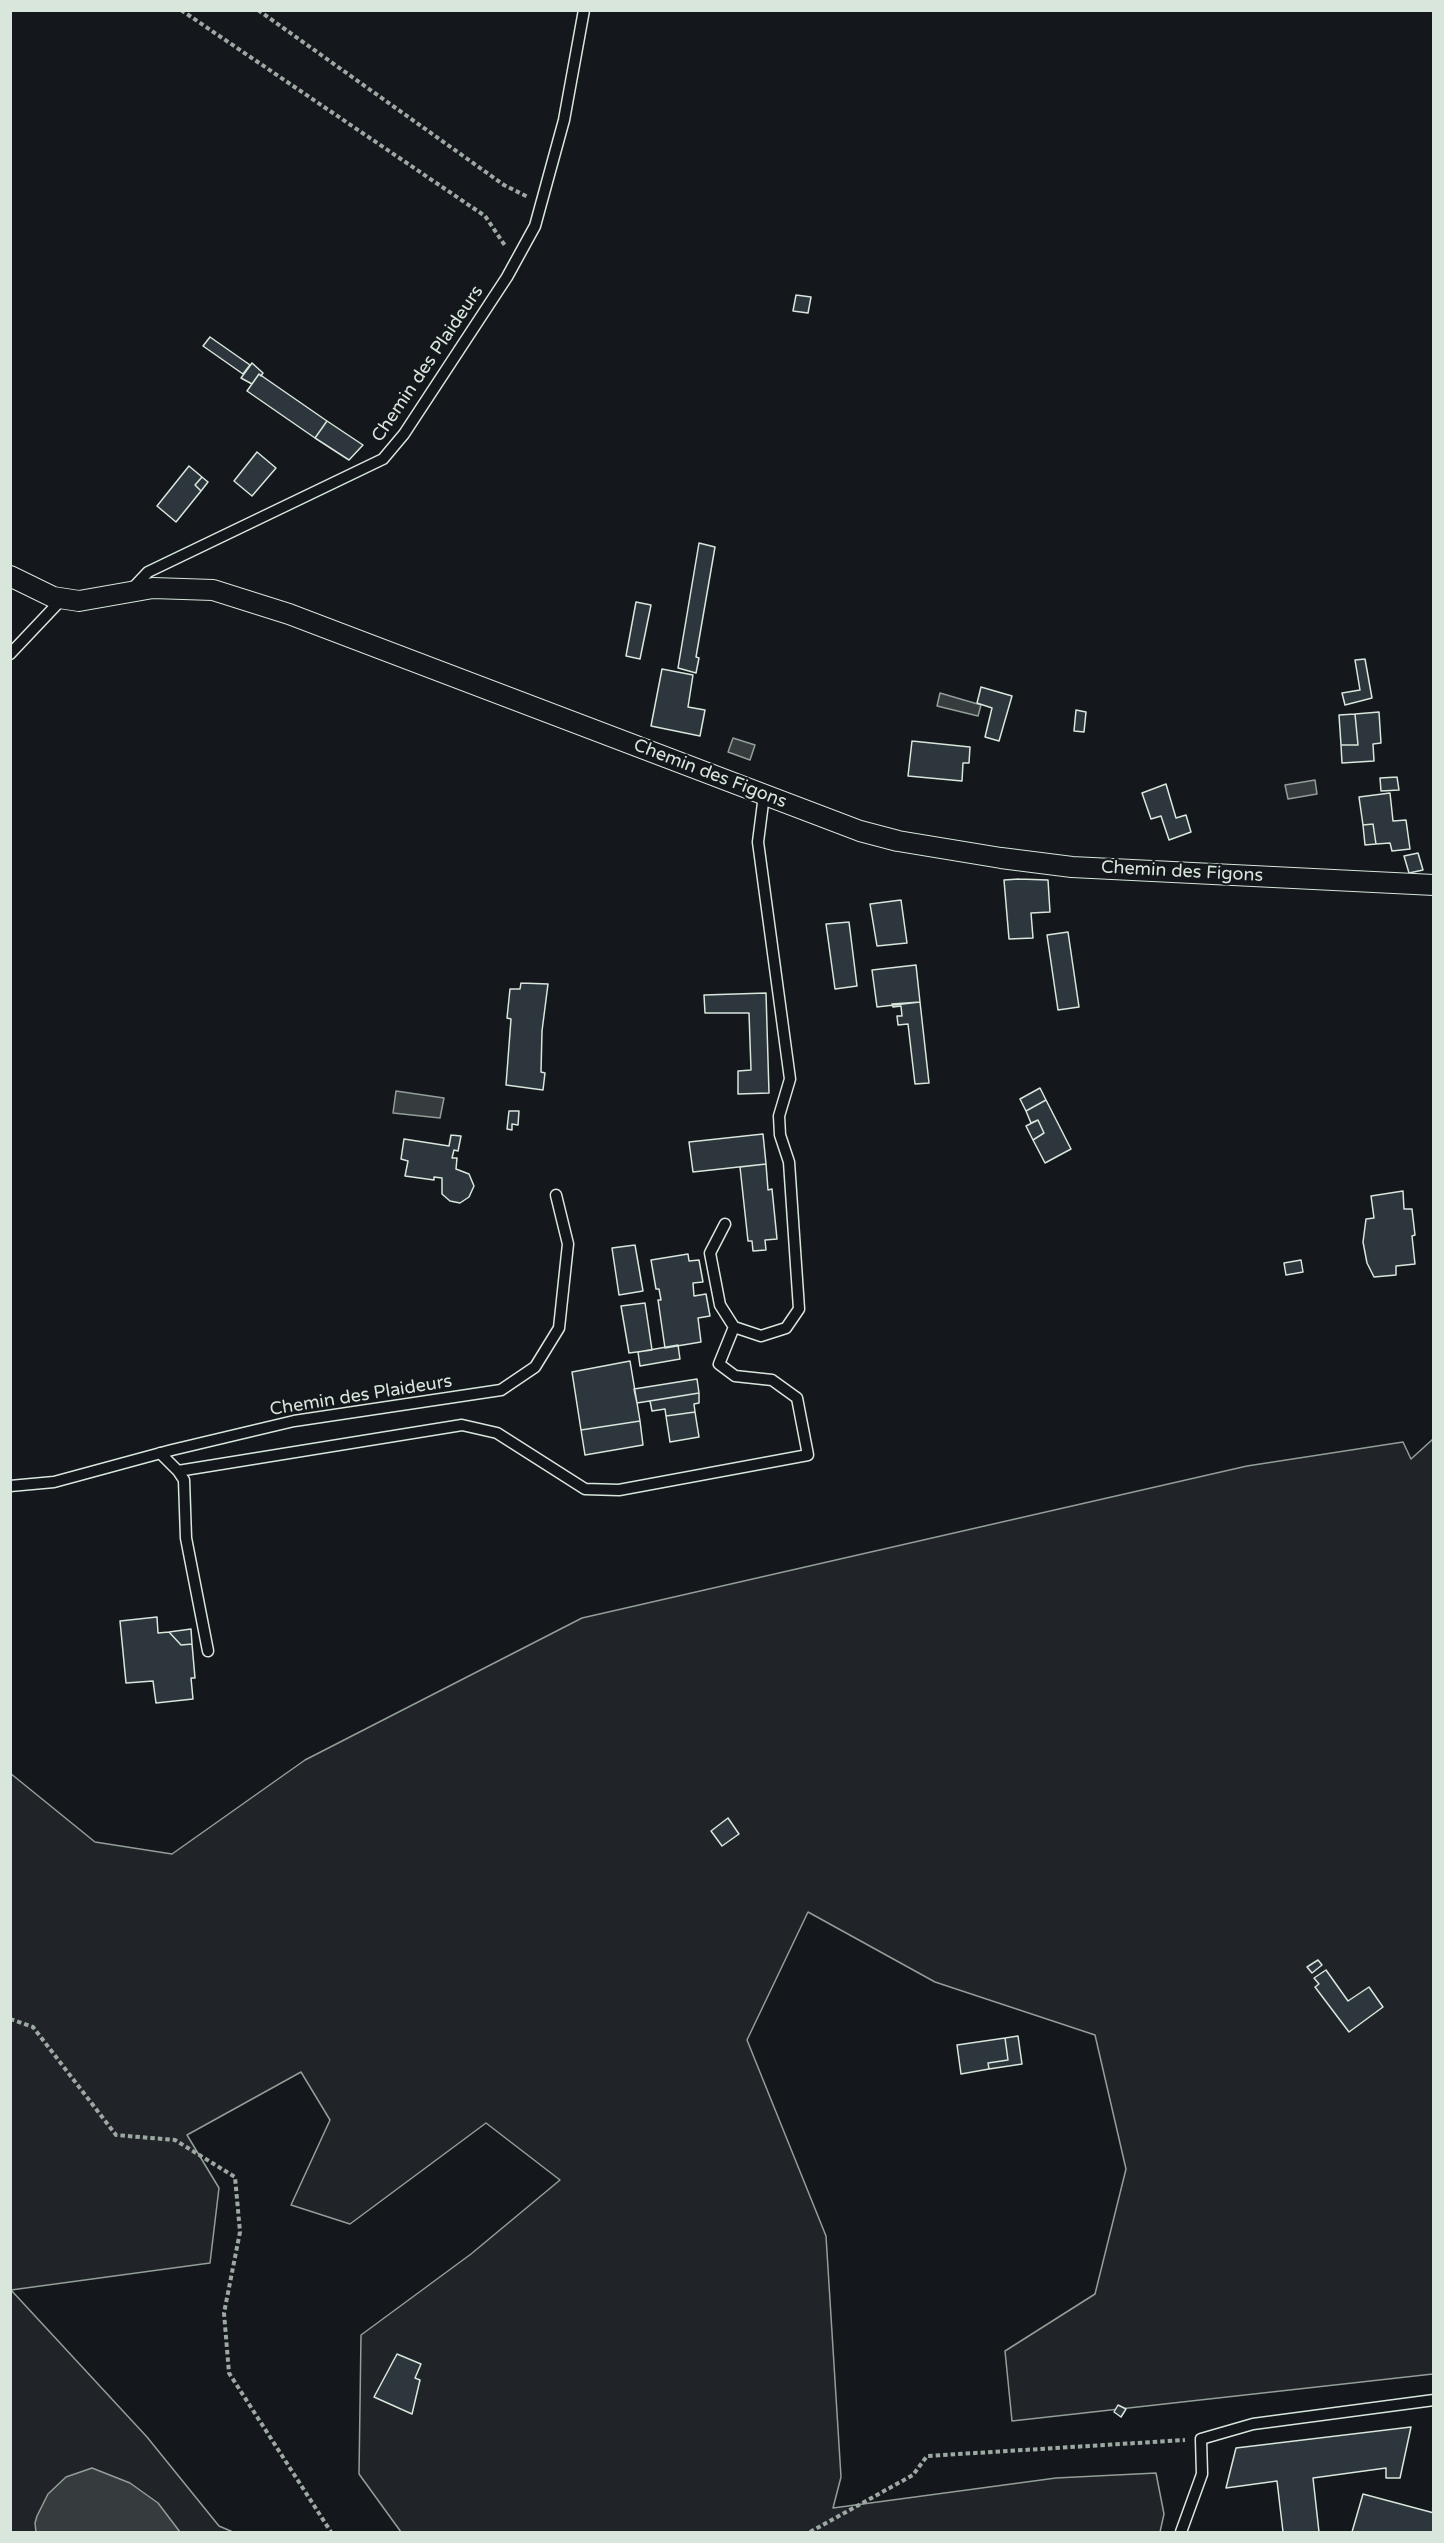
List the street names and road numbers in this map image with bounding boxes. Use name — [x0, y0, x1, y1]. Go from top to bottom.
street label: Chemin des Plaideurs — [368, 282, 488, 446]
street label: Chemin des Figons — [630, 735, 790, 813]
street label: Chemin des Figons — [1100, 857, 1264, 887]
street label: Chemin des Plaideurs — [268, 1371, 454, 1421]

